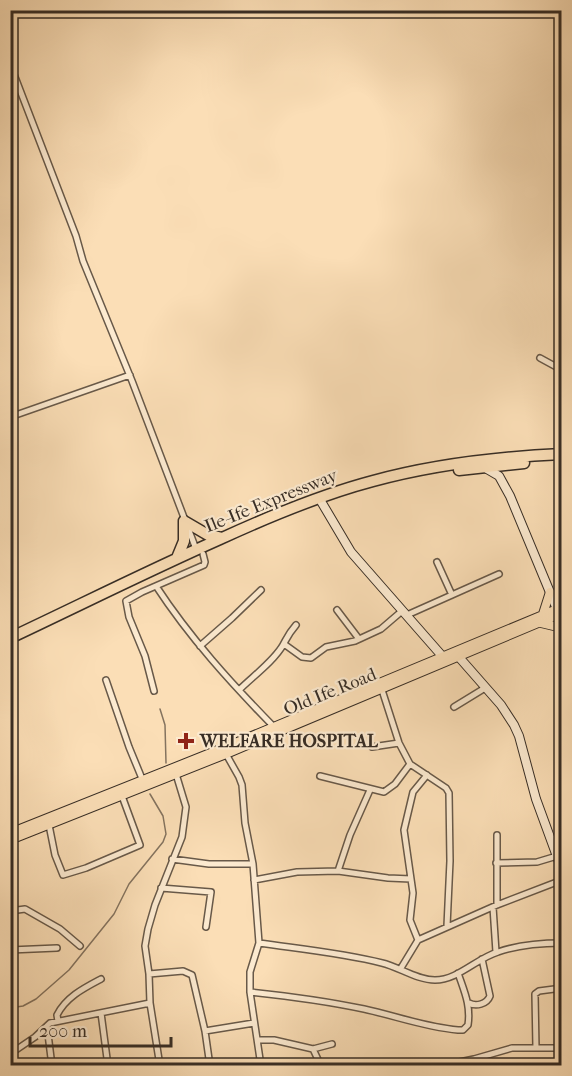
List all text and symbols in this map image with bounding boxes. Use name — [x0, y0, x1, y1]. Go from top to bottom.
street label: Ile-Ife Expressway — [201, 464, 342, 537]
street label: Old Ife Road — [280, 664, 380, 720]
place label: WELFARE HOSPITAL — [199, 731, 379, 752]
marker: WELFARE HOSPITAL — [177, 732, 195, 750]
scale bar — [30, 1010, 171, 1048]
text: 200 m — [39, 1021, 87, 1042]

